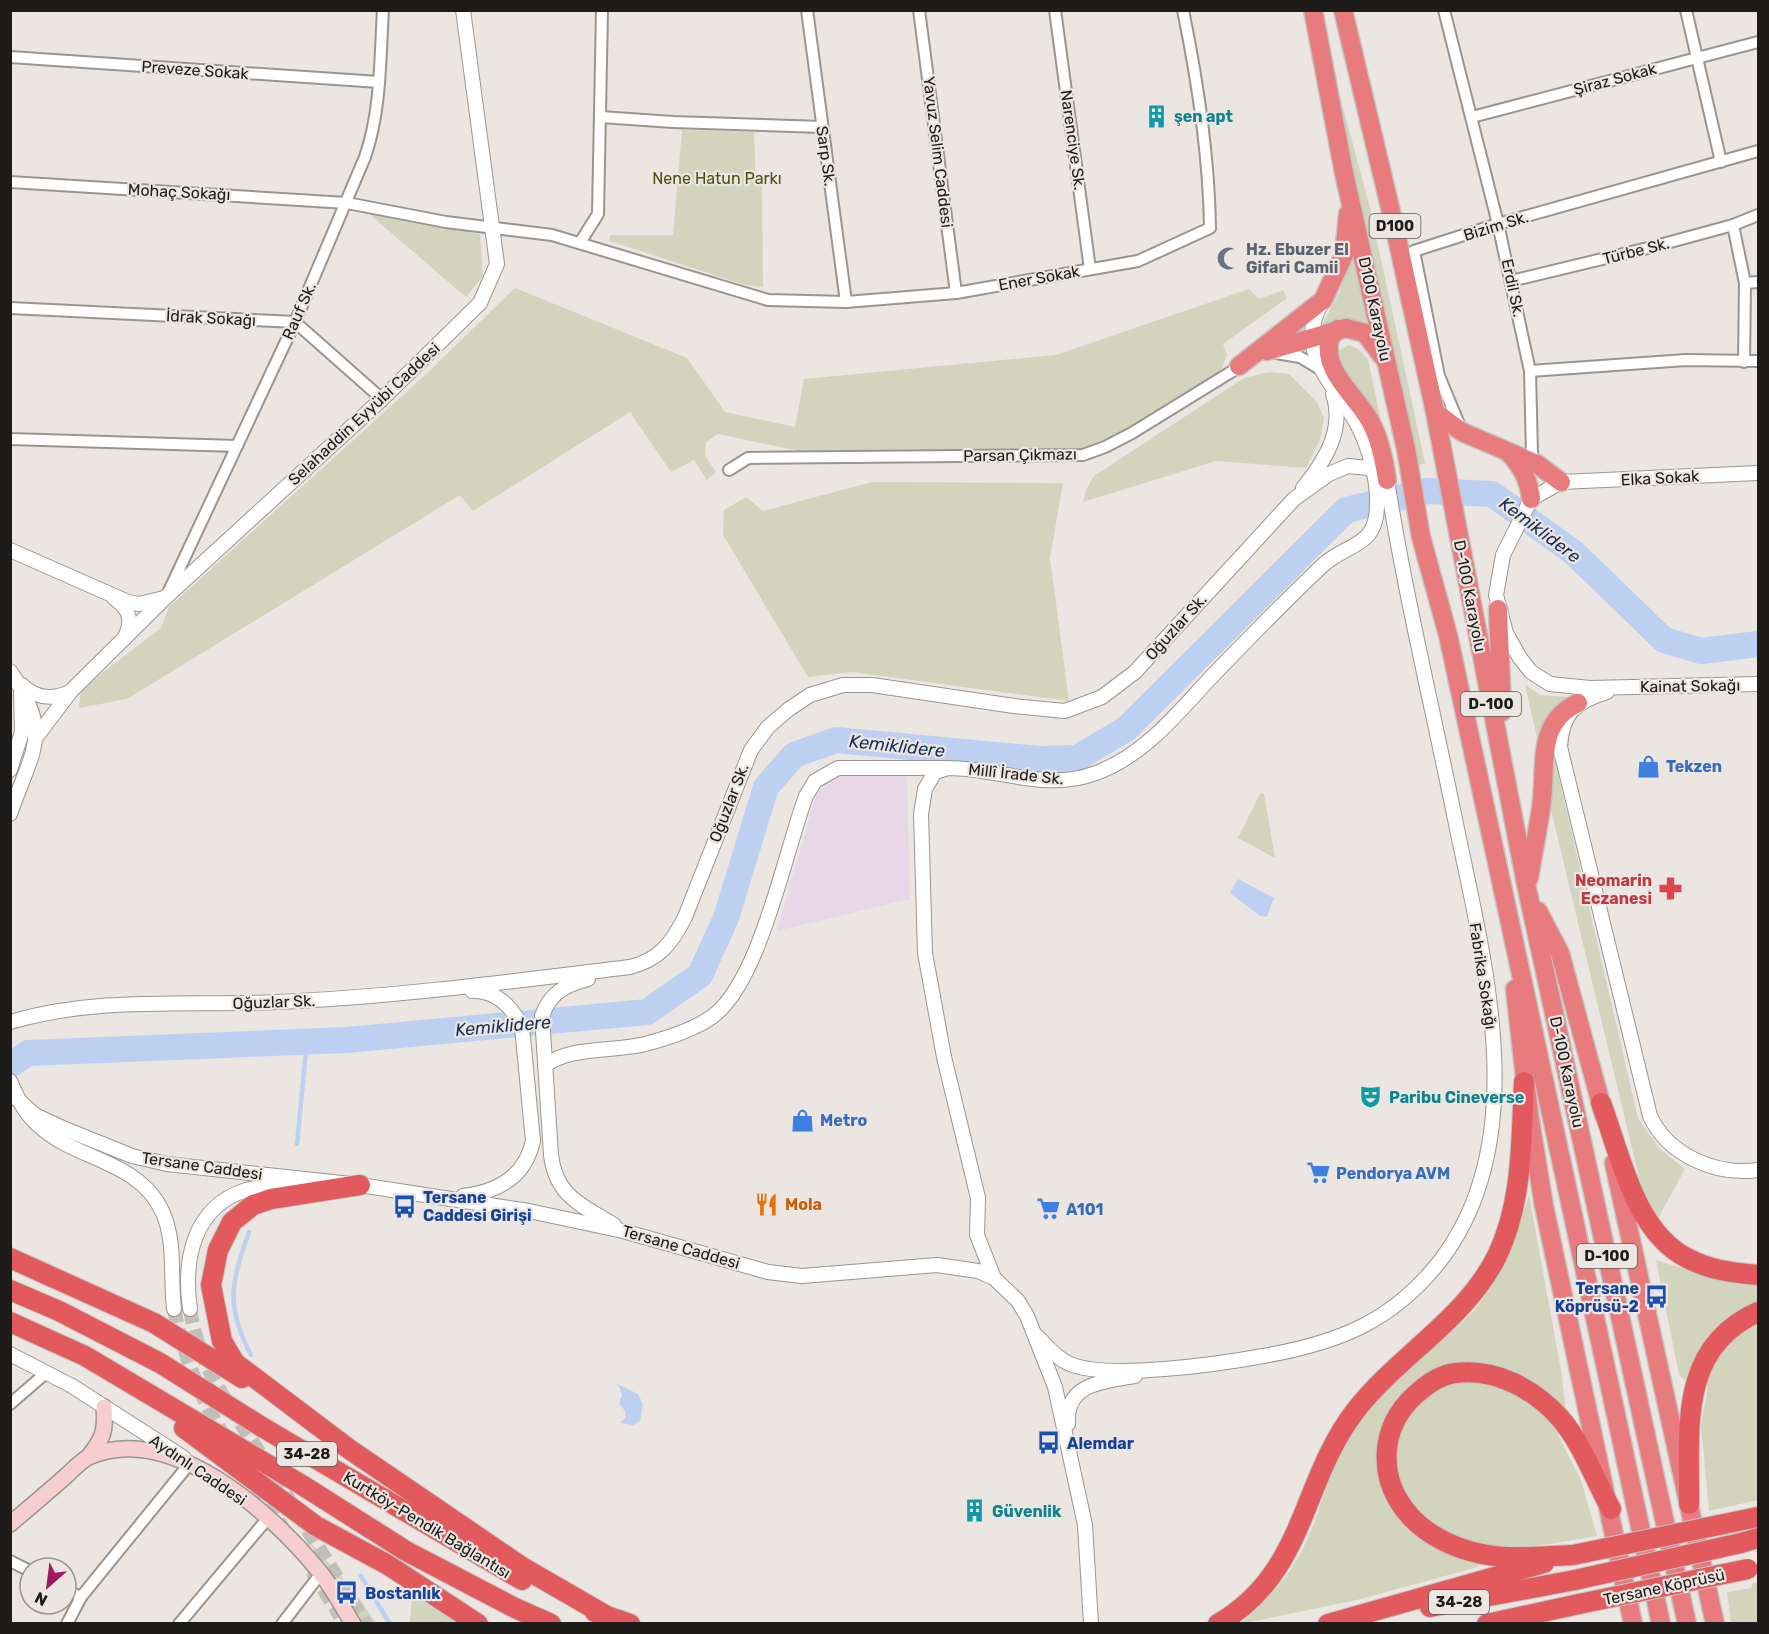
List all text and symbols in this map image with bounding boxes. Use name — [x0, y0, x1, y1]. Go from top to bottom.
street label: Preveze Sokak — [141, 57, 250, 83]
street label: Şiraz Sokak — [1571, 59, 1659, 99]
street label: Yavuz Selim Caddesi — [919, 75, 957, 229]
street label: Narenciye Sk. — [1057, 89, 1089, 191]
building icon: şen apt — [1143, 103, 1169, 129]
place label: şen apt — [1174, 107, 1234, 126]
street label: Sarp Sk. — [812, 125, 840, 187]
park label: Nene Hatun Parkı — [652, 169, 782, 188]
street label: Mohaç Sokağı — [127, 180, 231, 204]
street label: Bizim Sk. — [1461, 207, 1531, 245]
road number: D100 — [1370, 214, 1420, 238]
street label: Türbe Sk. — [1601, 234, 1671, 268]
place label: Hz. Ebuzer El Gifari Camii — [1246, 240, 1349, 277]
mosque icon: Hz. Ebuzer El Gifari Camii — [1215, 245, 1241, 271]
street label: D100 Karayolu — [1355, 255, 1395, 363]
street label: Erdil Sk. — [1498, 257, 1528, 319]
street label: Ener Sokak — [997, 261, 1082, 295]
street label: Rauf Sk. — [278, 279, 320, 343]
street label: İdrak Sokağı — [165, 306, 257, 330]
street label: Selahaddin Eyyübi Caddesi — [284, 339, 444, 489]
street label: Parsan Çıkmazı — [963, 445, 1077, 465]
street label: Elka Sokak — [1620, 466, 1701, 490]
water label: Kemiklidere — [1495, 492, 1585, 568]
street label: D-100 Karayolu — [1450, 539, 1490, 653]
street label: Oğuzlar Sk. — [1141, 590, 1211, 664]
street label: Kainat Sokağı — [1640, 676, 1740, 696]
road number: D-100 — [1461, 692, 1521, 716]
water label: Kemiklidere — [848, 730, 946, 762]
shop icon: Tekzen — [1635, 753, 1661, 779]
place label: Tekzen — [1666, 757, 1722, 776]
street label: Millî İrade Sk. — [967, 760, 1065, 788]
street label: Oğuzlar Sk. — [705, 761, 753, 845]
place label: Neomarin Eczanesi — [1575, 871, 1652, 908]
pharmacy icon: Neomarin Eczanesi — [1657, 876, 1683, 902]
street label: Fabrika Sokağı — [1465, 921, 1501, 1031]
street label: Oğuzlar Sk. — [232, 991, 316, 1013]
water label: Kemiklidere — [454, 1011, 552, 1041]
street label: D-100 Karayolu — [1546, 1015, 1588, 1129]
theatre icon: Paribu Cineverse — [1358, 1084, 1384, 1110]
place label: Paribu Cineverse — [1389, 1088, 1524, 1107]
shop icon: Metro — [789, 1107, 815, 1133]
place label: Metro — [820, 1111, 867, 1130]
street label: Tersane Caddesi — [140, 1148, 264, 1184]
supermarket icon: Pendorya AVM — [1305, 1160, 1331, 1186]
place label: Pendorya AVM — [1336, 1164, 1450, 1183]
place label: Tersane Caddesi Girişi — [423, 1188, 532, 1225]
restaurant icon: Mola — [754, 1191, 780, 1217]
bus stop icon: Tersane Caddesi Girişi — [392, 1193, 418, 1219]
place label: Mola — [785, 1195, 822, 1214]
supermarket icon: A101 — [1035, 1196, 1061, 1222]
place label: A101 — [1066, 1200, 1104, 1219]
street label: Tersane Caddesi — [620, 1221, 742, 1273]
road number: D-100 — [1577, 1244, 1637, 1268]
place label: Tersane Köprüsü-2 — [1555, 1279, 1639, 1316]
bus stop icon: Tersane Köprüsü-2 — [1644, 1284, 1670, 1310]
bus stop icon: Alemdar — [1036, 1430, 1062, 1456]
street label: Aydınlı Caddesi — [146, 1431, 250, 1509]
place label: Alemdar — [1067, 1434, 1135, 1453]
road number: 34-28 — [277, 1442, 337, 1466]
street label: Kurtköy-Pendik Bağlantısı — [340, 1467, 514, 1583]
building icon: Güvenlik — [961, 1498, 987, 1524]
place label: Güvenlik — [992, 1502, 1062, 1521]
north arrow — [18, 1556, 78, 1616]
street label: Tersane Köprüsü — [1602, 1565, 1726, 1609]
bus stop icon: Bostanlık — [334, 1580, 360, 1606]
place label: Bostanlık — [365, 1584, 441, 1603]
text: N — [32, 1588, 51, 1610]
road number: 34-28 — [1429, 1590, 1489, 1614]

